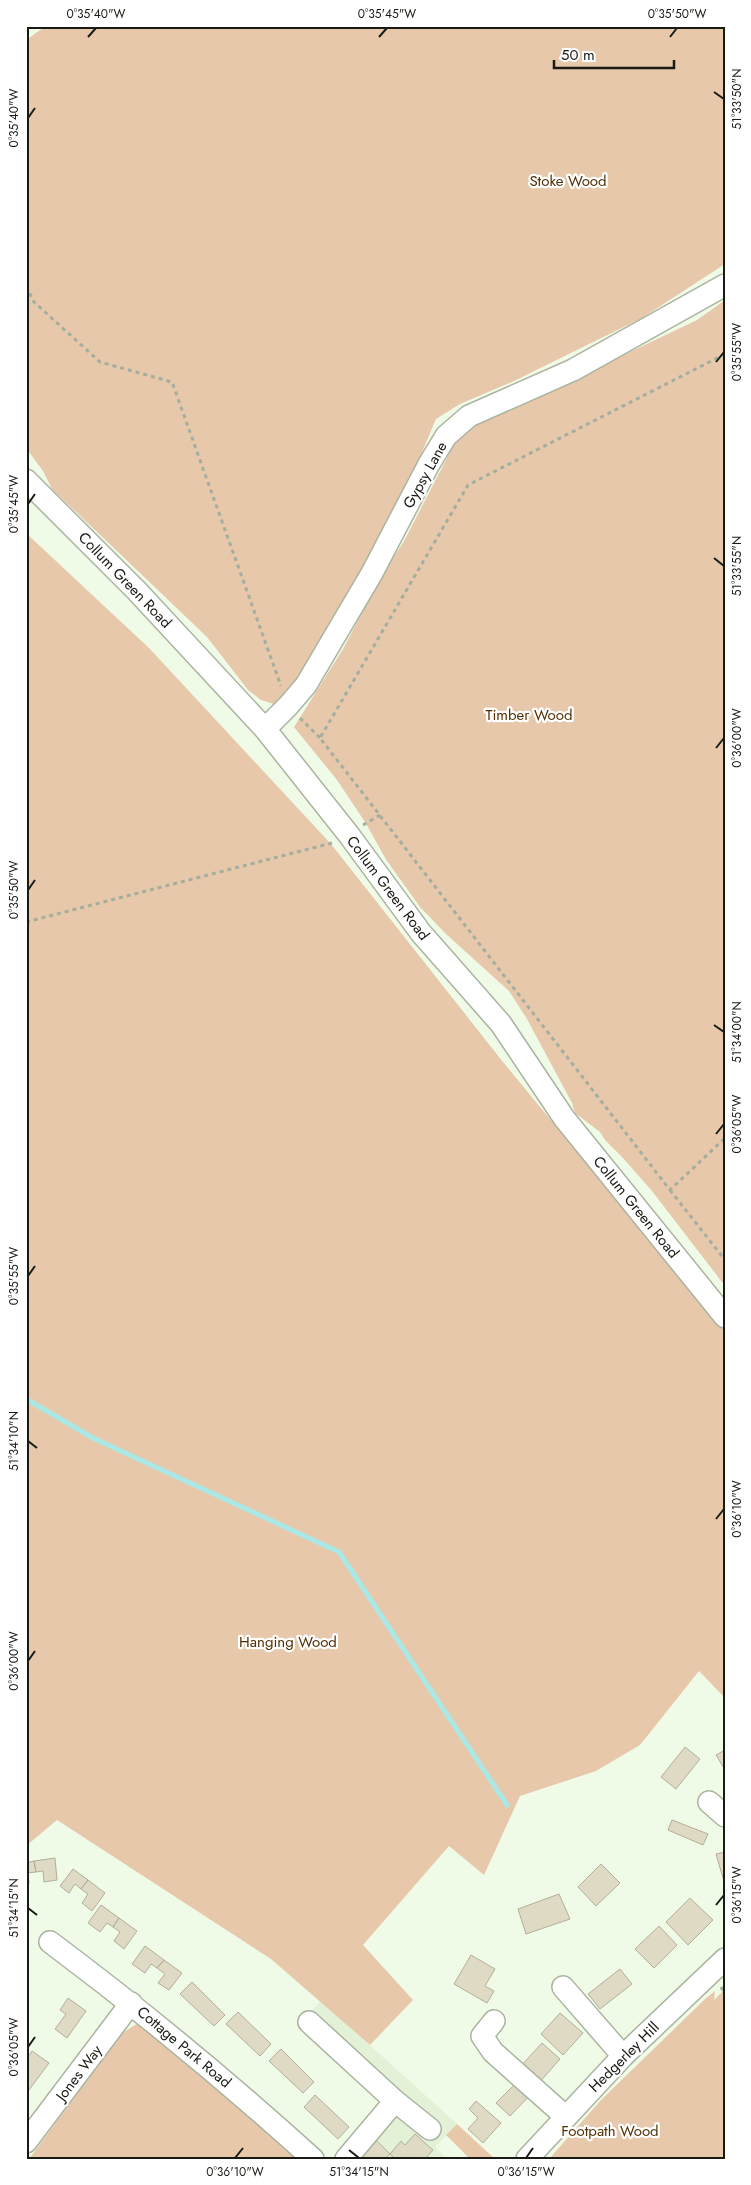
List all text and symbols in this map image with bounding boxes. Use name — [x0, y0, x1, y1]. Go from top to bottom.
text: 0°35'40"W — [67, 5, 126, 23]
text: 0°35'45"W — [358, 5, 416, 23]
text: 0°35'50"W — [648, 5, 706, 23]
scale bar — [554, 38, 674, 70]
text: 50 m — [561, 44, 595, 66]
text: 51°33'50"N — [728, 69, 746, 129]
text: 0°35'40"W — [5, 88, 23, 147]
park label: Stoke Wood — [529, 170, 607, 192]
text: 0°35'55"W — [728, 323, 746, 381]
street label: Gypsy Lane — [398, 437, 453, 513]
text: 0°35'45"W — [5, 475, 23, 533]
street label: Collum Green Road — [73, 527, 177, 633]
text: 51°33'55"N — [728, 536, 746, 596]
park label: Timber Wood — [485, 704, 573, 726]
text: 0°36'00"W — [728, 708, 746, 768]
street label: Collum Green Road — [341, 831, 435, 945]
text: 0°35'50"W — [5, 861, 23, 919]
text: 51°34'00"N — [728, 1001, 746, 1063]
text: 0°36'05"W — [728, 1094, 746, 1153]
street label: Collum Green Road — [588, 1151, 684, 1263]
text: 0°35'55"W — [5, 1247, 23, 1305]
text: 51°34'10"N — [5, 1411, 23, 1471]
text: 0°36'10"W — [728, 1480, 746, 1538]
text: 0°36'00"W — [5, 1631, 23, 1691]
park label: Hanging Wood — [239, 1631, 337, 1653]
text: 0°36'15"W — [728, 1866, 746, 1924]
text: 51°34'15"N — [5, 1878, 23, 1938]
street label: Cottage Park Road — [132, 2001, 236, 2093]
text: 0°36'05"W — [5, 2017, 23, 2076]
street label: Hedgerley Hill — [584, 2017, 664, 2097]
street label: Jones Way — [49, 2040, 108, 2107]
park label: Footpath Wood — [561, 2120, 659, 2142]
text: 0°36'10"W — [206, 2163, 264, 2181]
text: 51°34'15"N — [329, 2163, 389, 2181]
text: 0°36'15"W — [497, 2163, 555, 2181]

